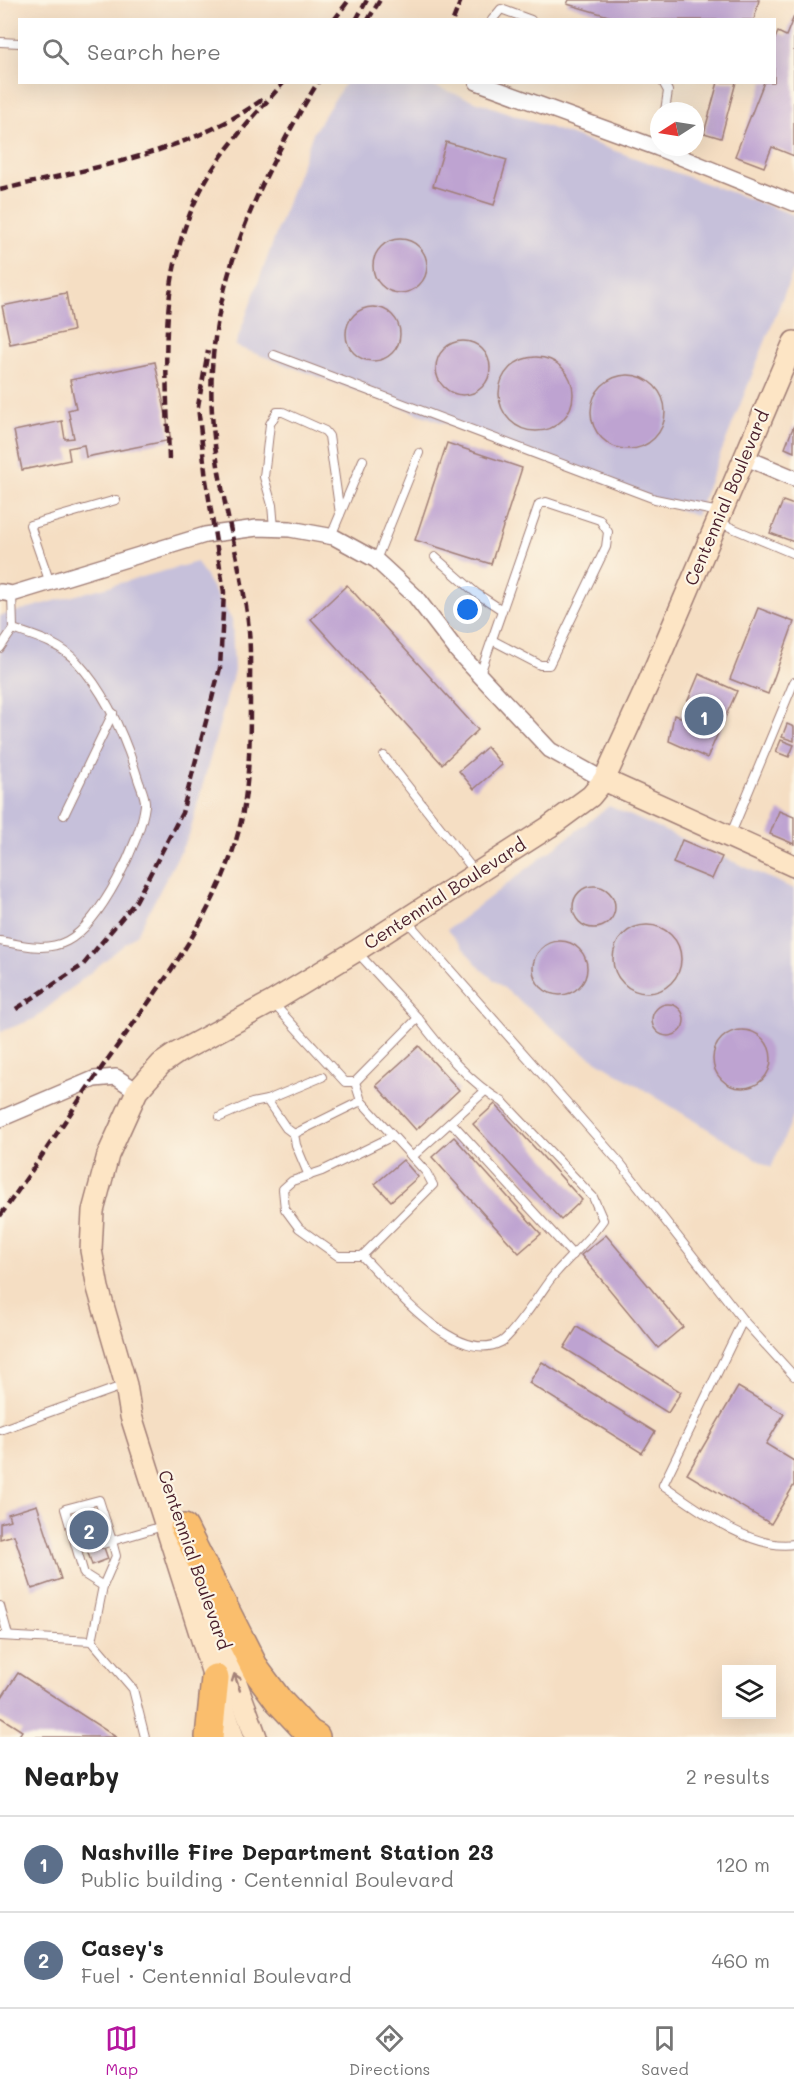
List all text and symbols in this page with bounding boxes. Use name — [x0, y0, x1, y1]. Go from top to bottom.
search box — [18, 18, 776, 84]
icon: search — [39, 35, 72, 68]
text: Search here — [87, 37, 221, 66]
north arrow — [650, 102, 704, 156]
street label: Centennial Boulevard — [678, 406, 774, 589]
your location — [453, 595, 482, 624]
pin: 1 — [684, 694, 724, 738]
street label: Centennial Boulevard — [359, 832, 530, 955]
street label: Centennial Boulevard — [153, 1467, 237, 1653]
pin: 2 — [70, 1508, 109, 1552]
map controls — [722, 1665, 776, 1719]
button: layers — [722, 1665, 776, 1719]
one-way arrow — [231, 1673, 242, 1691]
text: Nearby — [24, 1759, 119, 1793]
text: 2 results — [686, 1763, 770, 1789]
text: Nashville Fire Department Station 23 — [81, 1837, 493, 1866]
text: 1 — [39, 1851, 48, 1877]
text: 120 m — [715, 1851, 770, 1877]
text: Public building · Centennial Boulevard — [81, 1866, 453, 1892]
text: Casey's — [81, 1933, 164, 1962]
text: 2 — [38, 1947, 49, 1973]
text: 460 m — [712, 1947, 770, 1973]
text: Fuel · Centennial Boulevard — [81, 1962, 352, 1988]
tab: Map — [105, 2022, 138, 2079]
tab: Directions — [349, 2022, 430, 2079]
tab: Saved — [641, 2022, 689, 2079]

